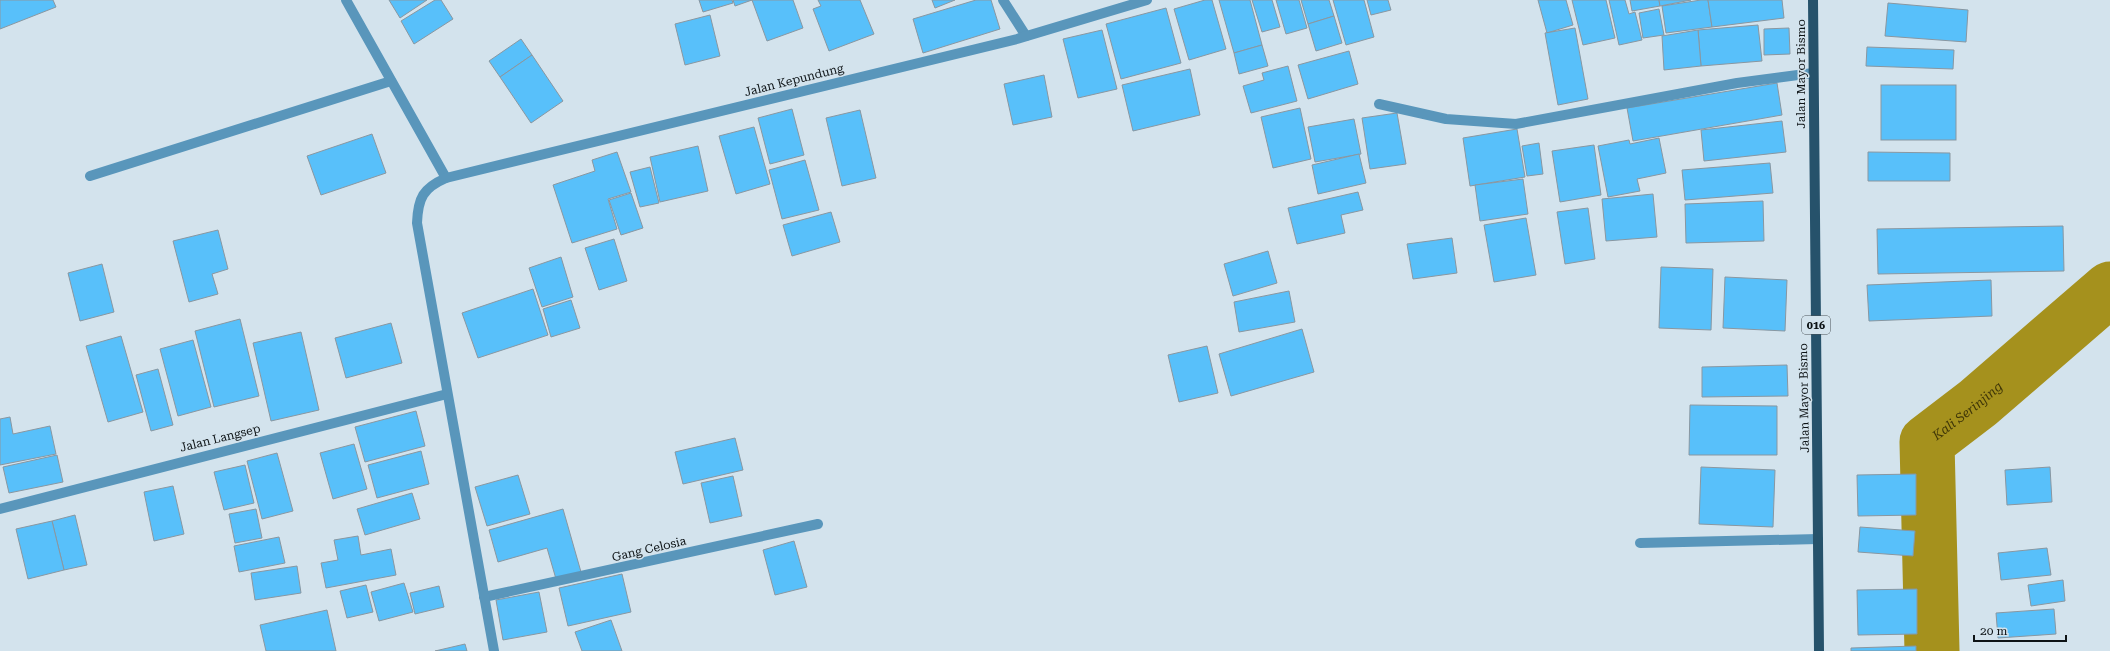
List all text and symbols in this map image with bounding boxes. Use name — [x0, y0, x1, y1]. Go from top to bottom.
street label: Jalan Mayor Bismo — [1794, 19, 1808, 129]
street label: Jalan Kepundung — [743, 61, 845, 99]
road number: 016 — [1802, 316, 1830, 334]
street label: Jalan Mayor Bismo — [1796, 343, 1812, 453]
water label: Kali Serinjing — [1929, 379, 2005, 444]
street label: Jalan Langsep — [178, 421, 262, 455]
street label: Gang Celosia — [610, 534, 688, 564]
scale bar — [1974, 617, 2066, 643]
text: 20 m — [1980, 624, 2007, 638]

